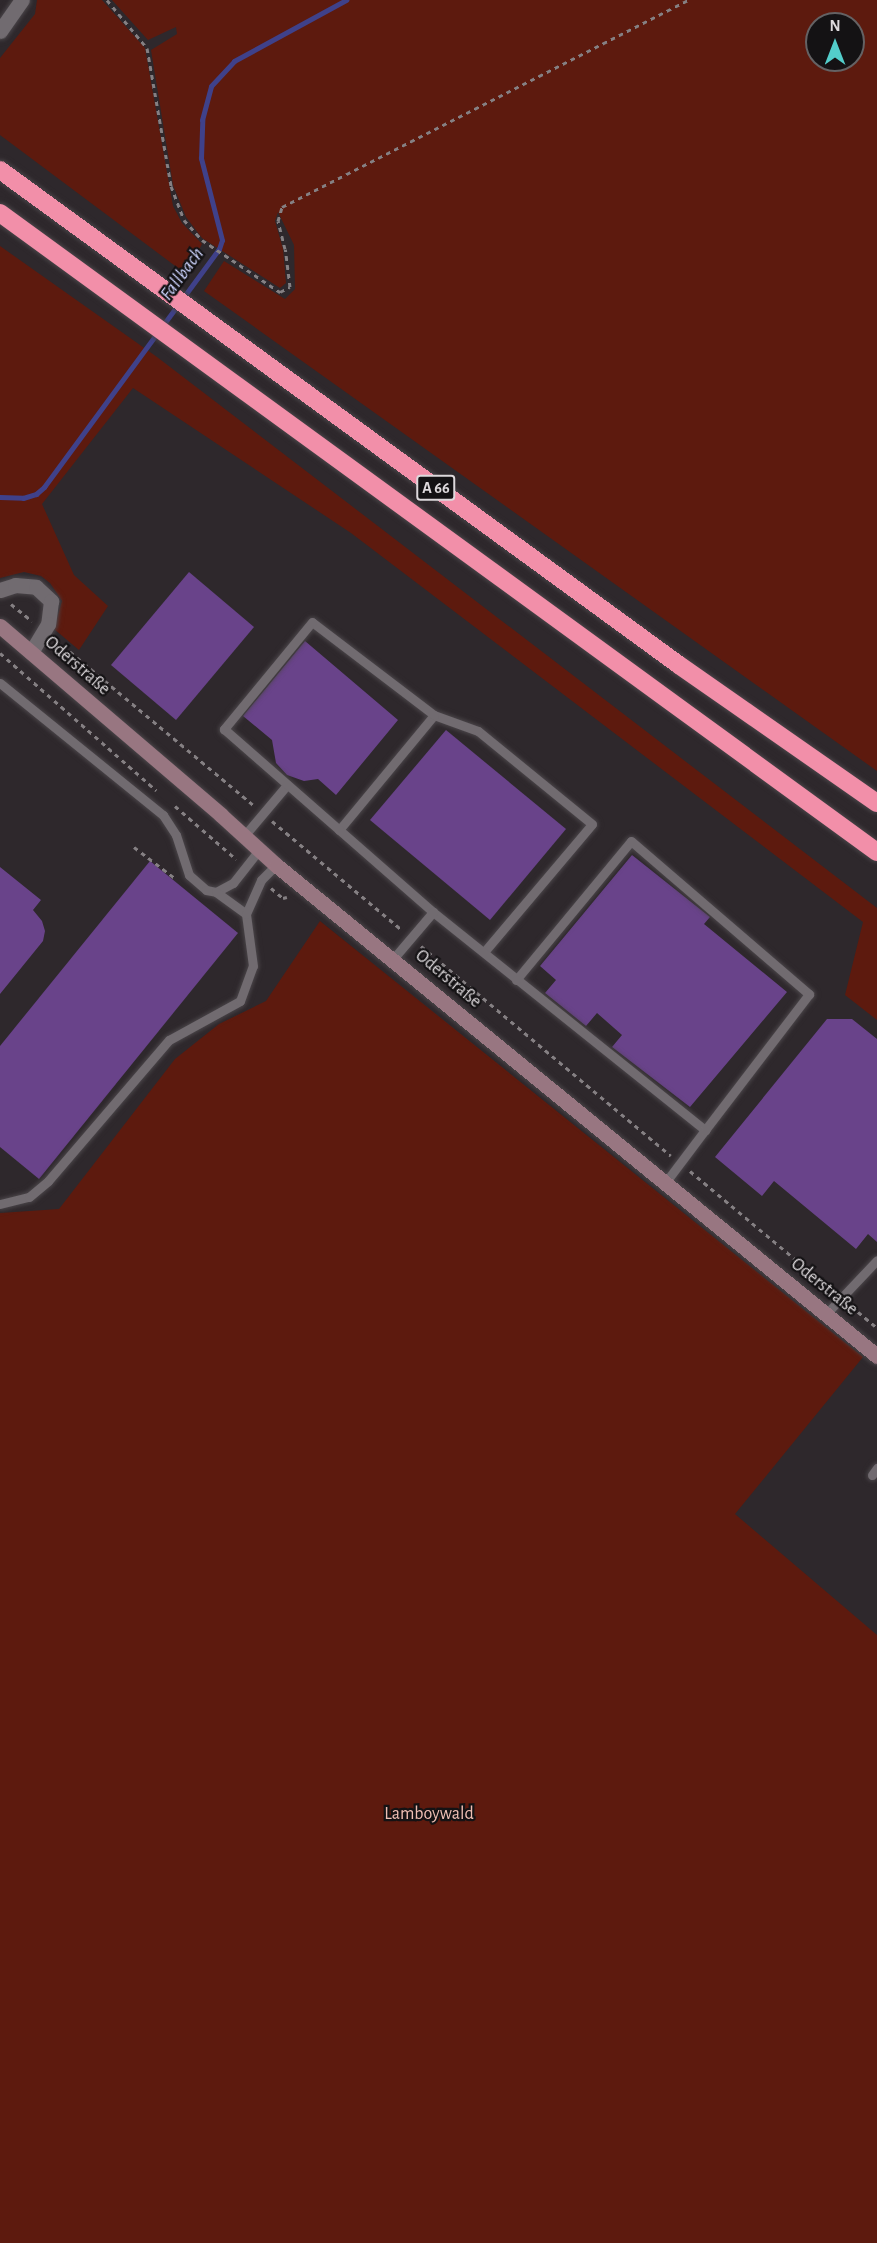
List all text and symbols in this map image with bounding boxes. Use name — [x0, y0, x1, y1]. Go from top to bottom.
north arrow — [805, 12, 865, 72]
text: N — [829, 18, 841, 34]
water label: Fallbach — [155, 243, 209, 305]
road number: A 66 — [415, 475, 457, 501]
street label: Oderstraße — [40, 632, 114, 700]
street label: Oderstraße — [411, 945, 485, 1013]
street label: Oderstraße — [786, 1254, 862, 1320]
park label: Lamboywald — [384, 1803, 474, 1825]

